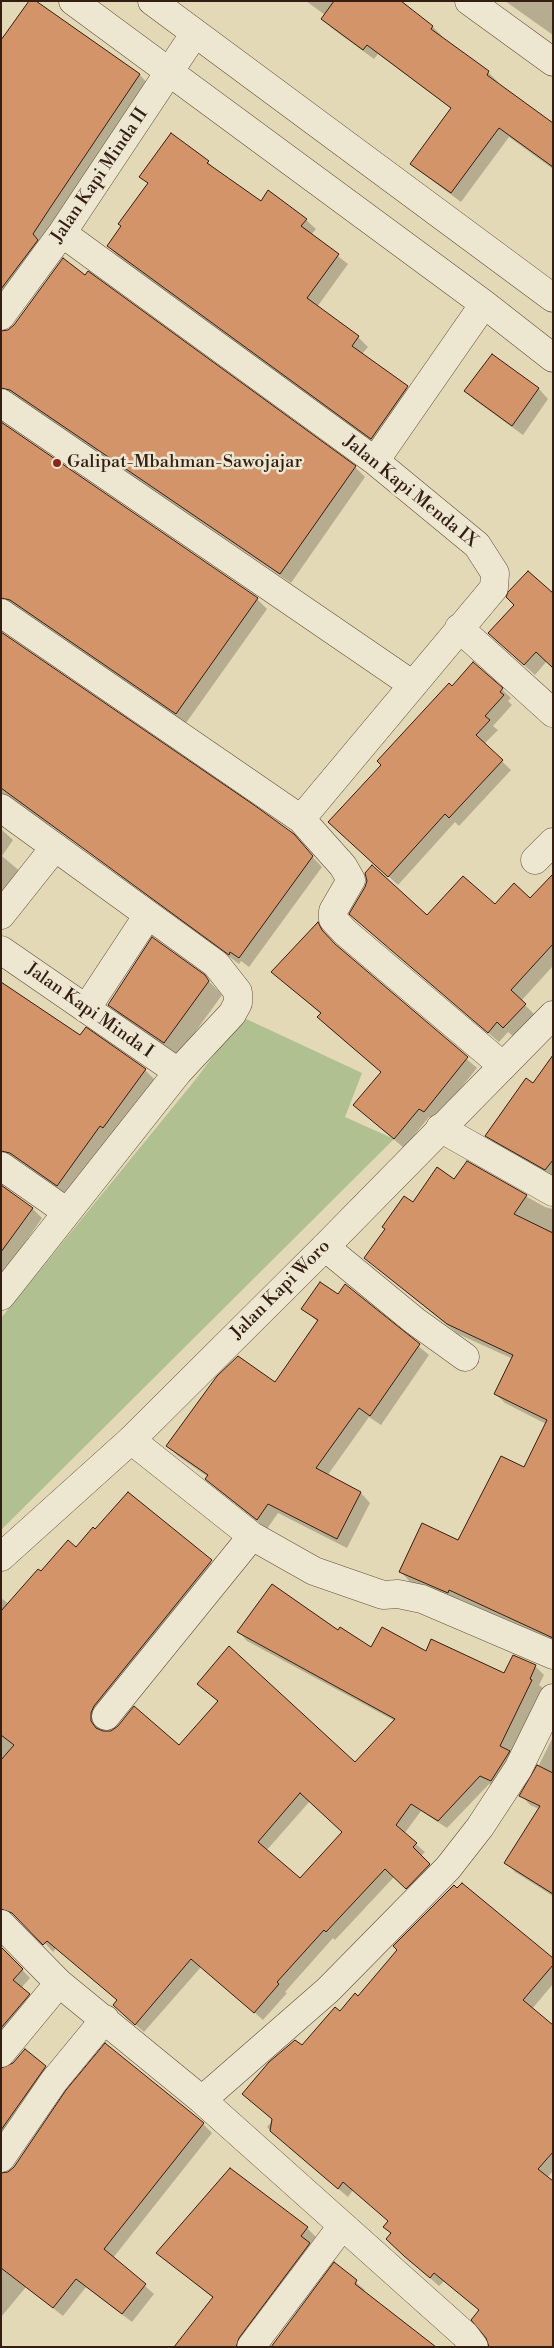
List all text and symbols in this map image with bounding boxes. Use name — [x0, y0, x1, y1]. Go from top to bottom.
street label: Jalan Kapi Minda II — [47, 105, 153, 247]
street label: Jalan Kapi Menda IX — [339, 431, 481, 553]
place label: Galipat-Mbahman-Sawojajar — [67, 452, 302, 474]
marker: Galipat-Mbahman-Sawojajar — [51, 457, 63, 469]
street label: Jalan Kapi Minda I — [21, 959, 157, 1063]
street label: Jalan Kapi Woro — [227, 1236, 335, 1344]

